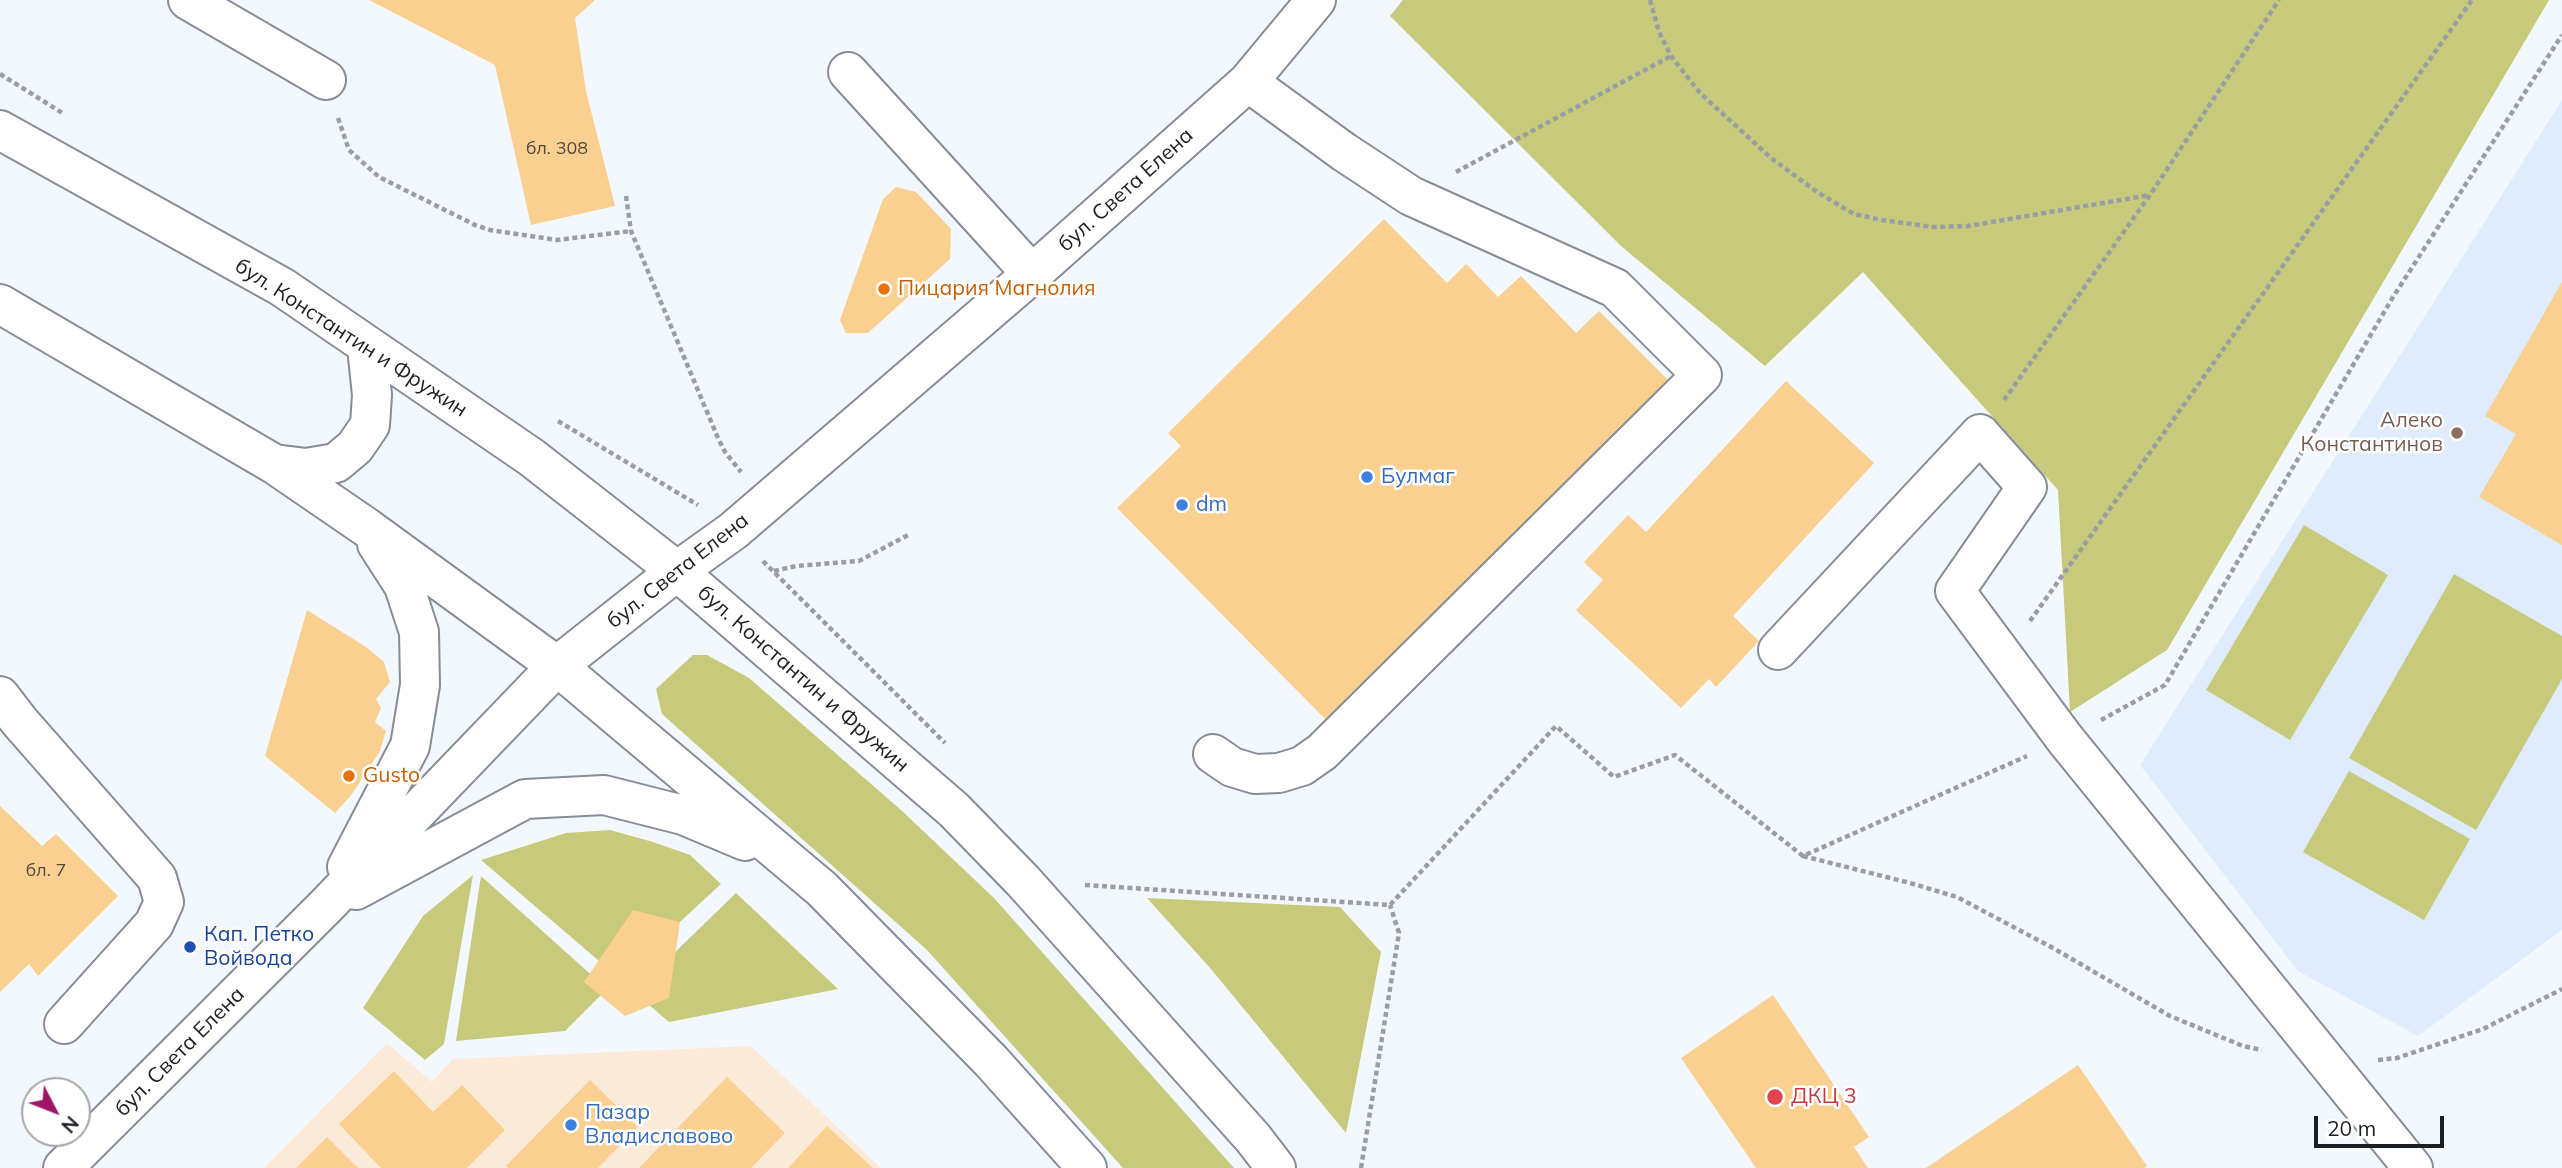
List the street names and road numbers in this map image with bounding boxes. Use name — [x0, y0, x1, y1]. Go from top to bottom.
street label: бул. Света Елена — [1053, 123, 1199, 257]
street label: бул. Константин и Фружин — [230, 253, 472, 423]
street label: бул. Света Елена — [602, 508, 754, 634]
street label: бул. Константин и Фружин — [692, 580, 914, 778]
street label: бул. Света Елена — [110, 982, 250, 1122]

